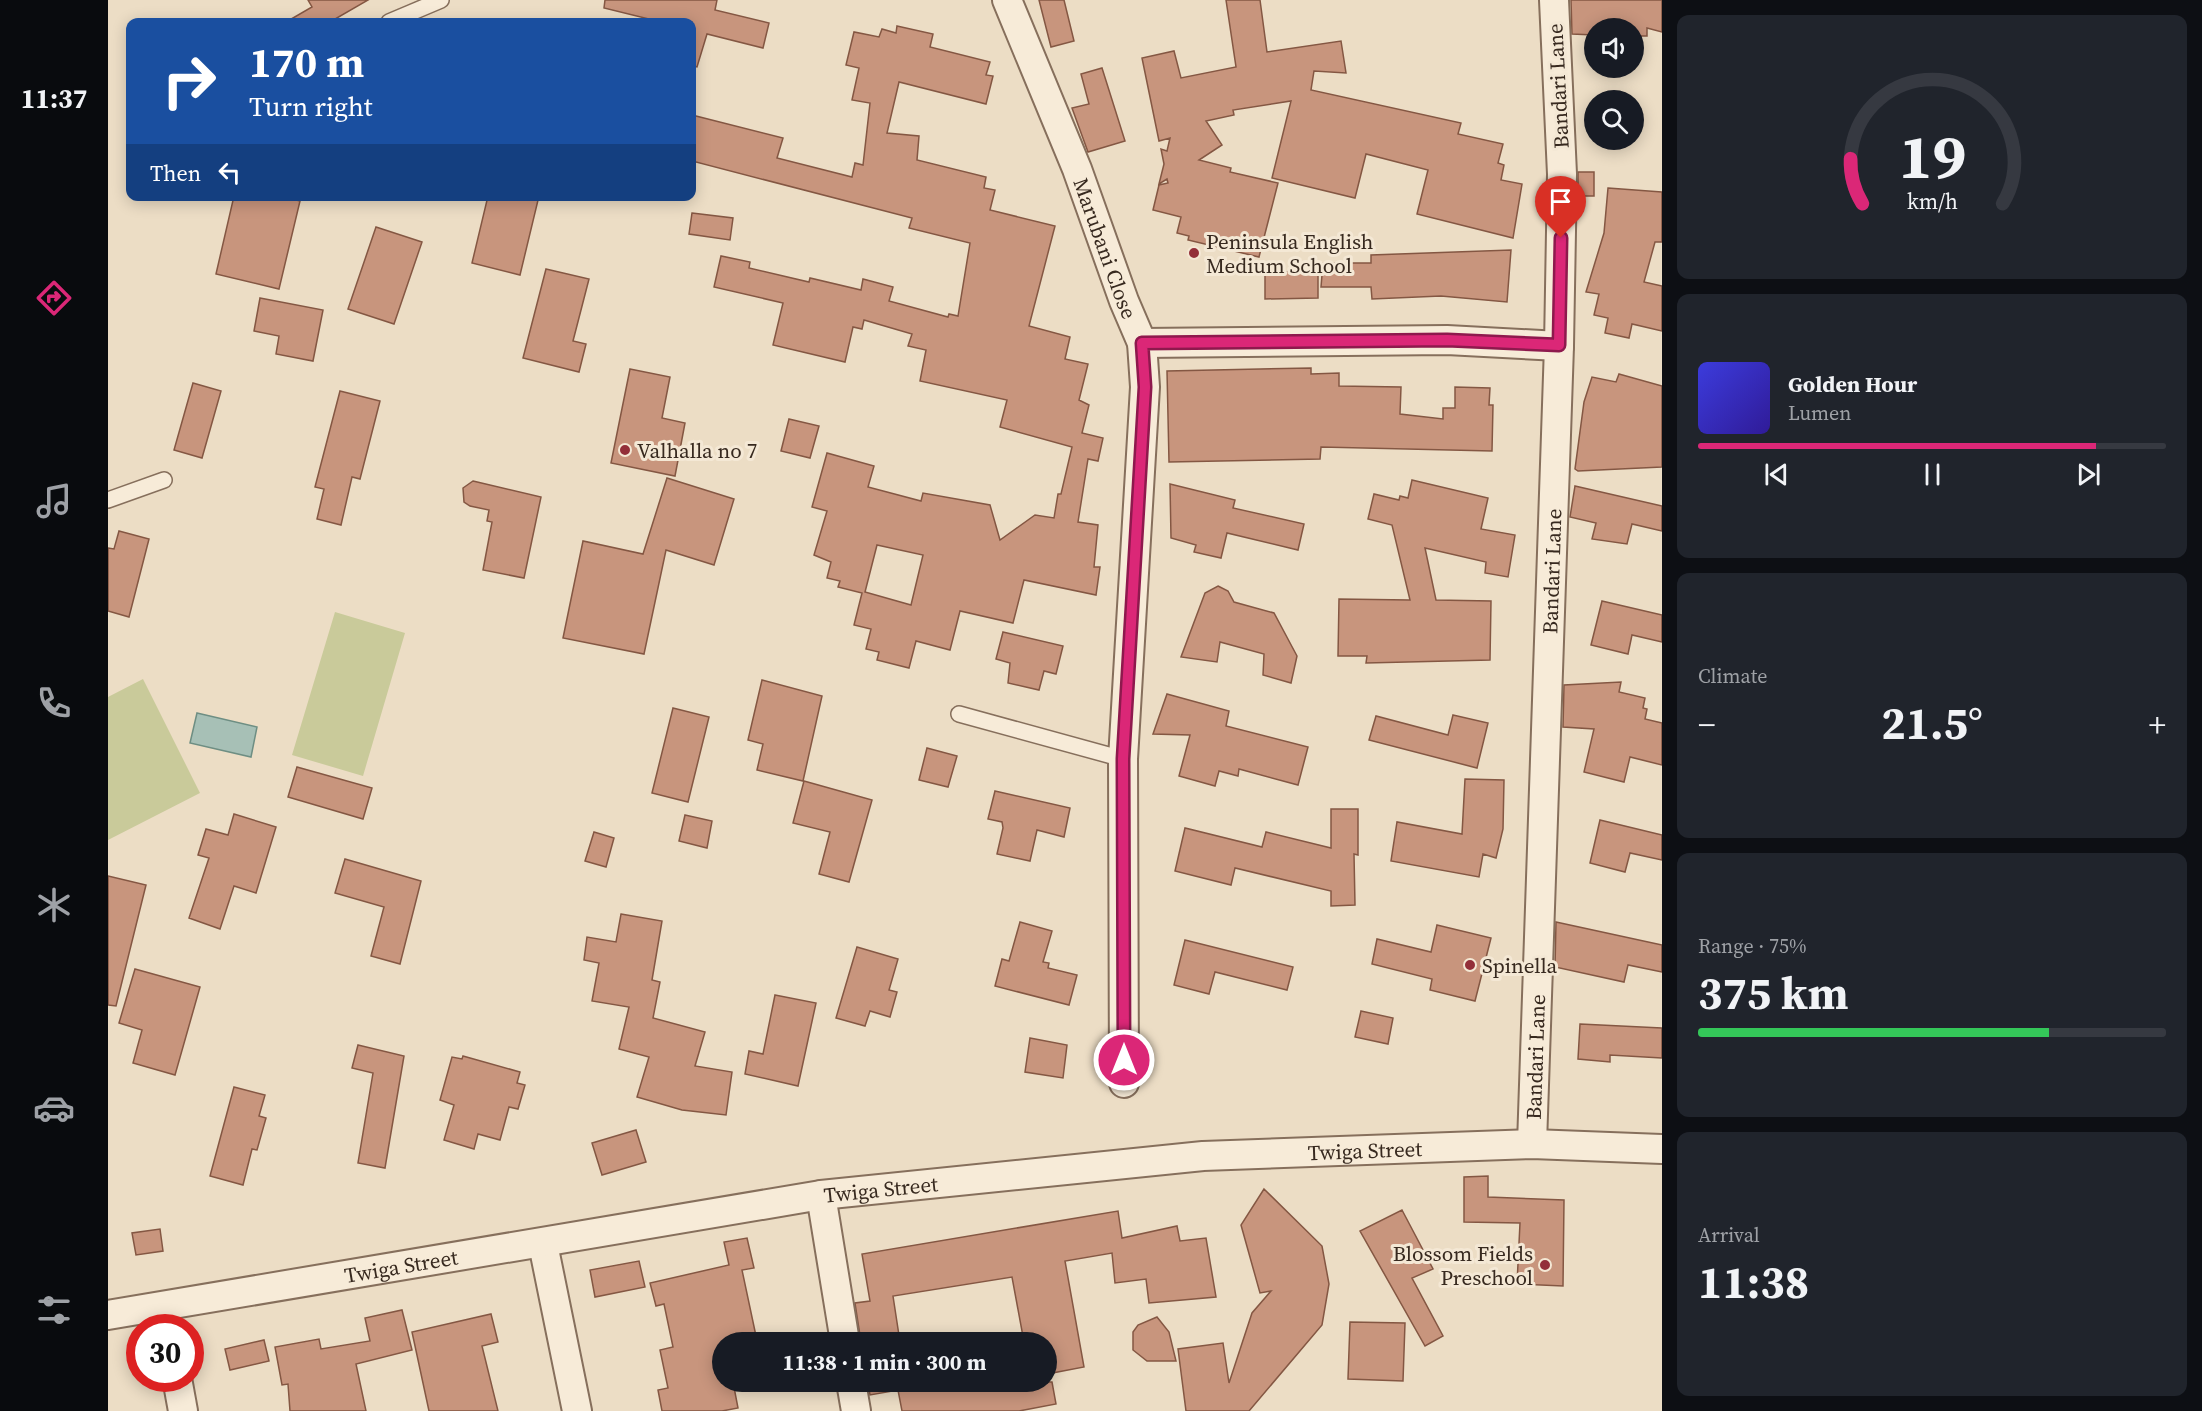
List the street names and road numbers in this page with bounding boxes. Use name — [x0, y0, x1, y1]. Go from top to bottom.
street label: Bandari Lane — [1540, 23, 1576, 149]
street label: Marubani Close — [1067, 174, 1144, 323]
street label: Bandari Lane — [1535, 508, 1568, 635]
street label: Bandari Lane — [1518, 994, 1552, 1120]
street label: Twiga Street — [1307, 1134, 1423, 1167]
street label: Twiga Street — [822, 1169, 939, 1209]
street label: Twiga Street — [342, 1242, 460, 1290]

